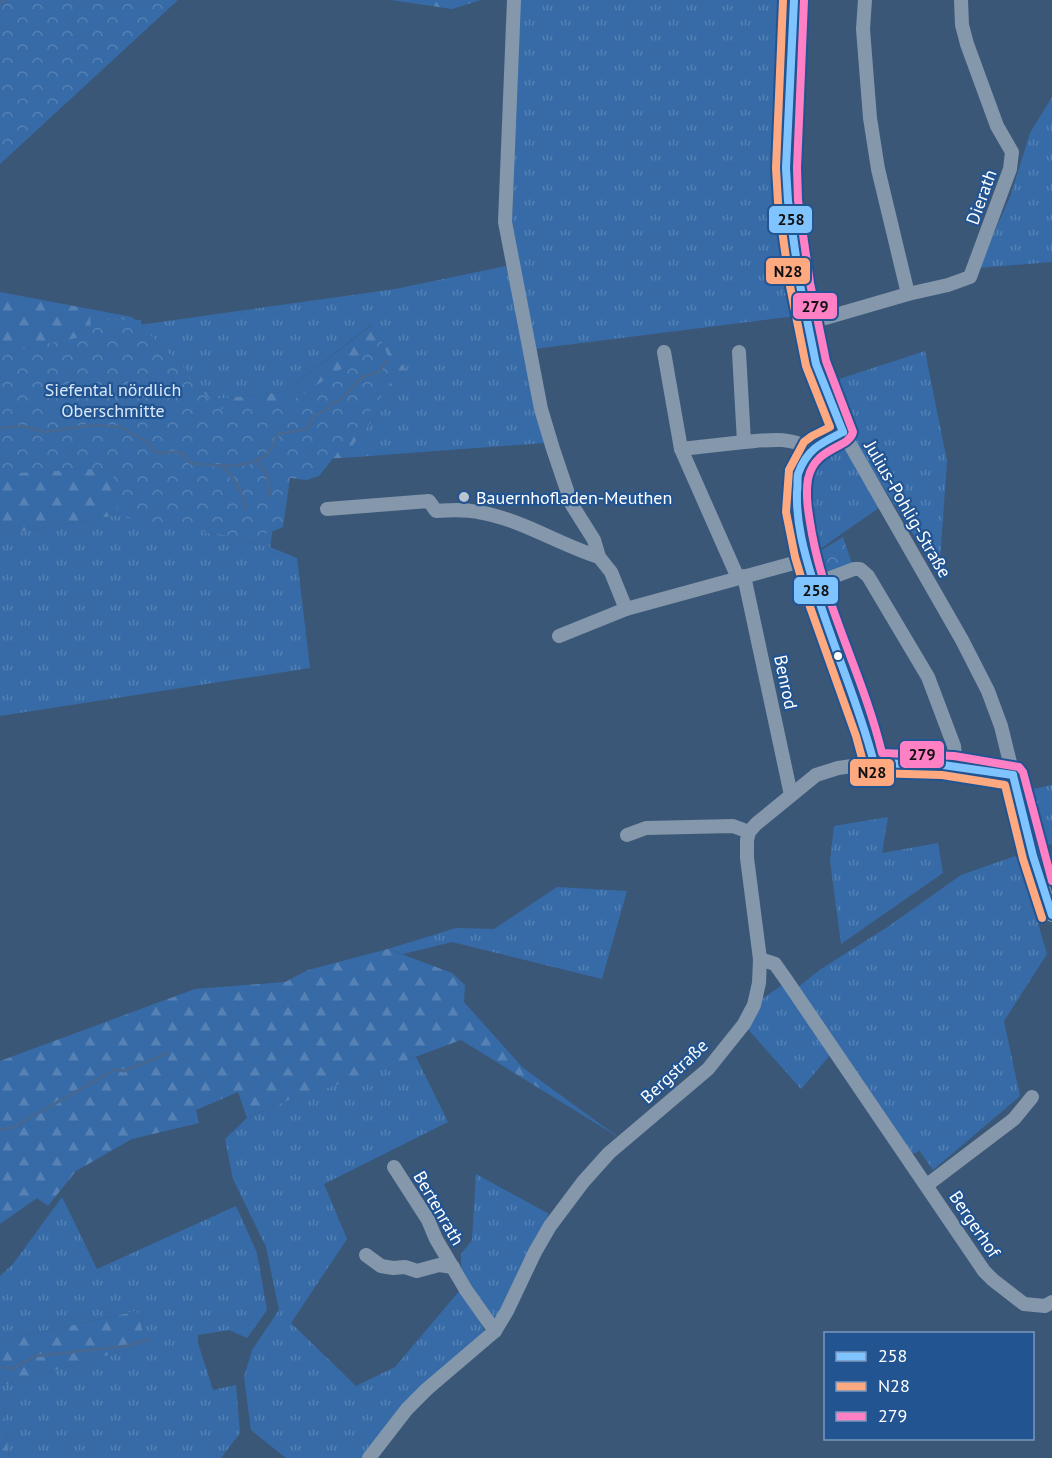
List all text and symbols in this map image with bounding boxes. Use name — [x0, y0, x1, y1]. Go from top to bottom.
street label: Dierath — [960, 166, 1002, 228]
line badge: 258 — [768, 205, 813, 234]
text: 258 — [777, 209, 805, 229]
line badge: N28 — [765, 257, 811, 285]
text: N28 — [774, 261, 802, 281]
line badge: 279 — [792, 292, 838, 320]
text: 279 — [801, 296, 829, 316]
park label: Siefental nördlich Oberschmitte — [45, 378, 181, 422]
street label: Julius-Pohlig-Straße — [859, 436, 957, 582]
place label: Bauernhofladen-Meuthen — [476, 486, 672, 509]
marker: Bauernhofladen-Meuthen — [457, 490, 471, 504]
line badge: 258 — [793, 576, 839, 605]
text: 258 — [802, 580, 830, 600]
unlabelled marker — [832, 650, 844, 662]
street label: Benrod — [769, 653, 803, 711]
line badge: 279 — [899, 740, 945, 769]
text: 279 — [908, 744, 936, 764]
line badge: N28 — [849, 758, 895, 787]
text: N28 — [858, 762, 886, 782]
street label: Bergstraße — [635, 1034, 713, 1108]
street label: Bertenrath — [408, 1167, 470, 1249]
street label: Bergerhof — [944, 1186, 1006, 1263]
legend — [824, 1332, 1034, 1440]
text: 258 — [878, 1344, 907, 1367]
text: N28 — [878, 1374, 910, 1397]
text: 279 — [878, 1404, 907, 1427]

